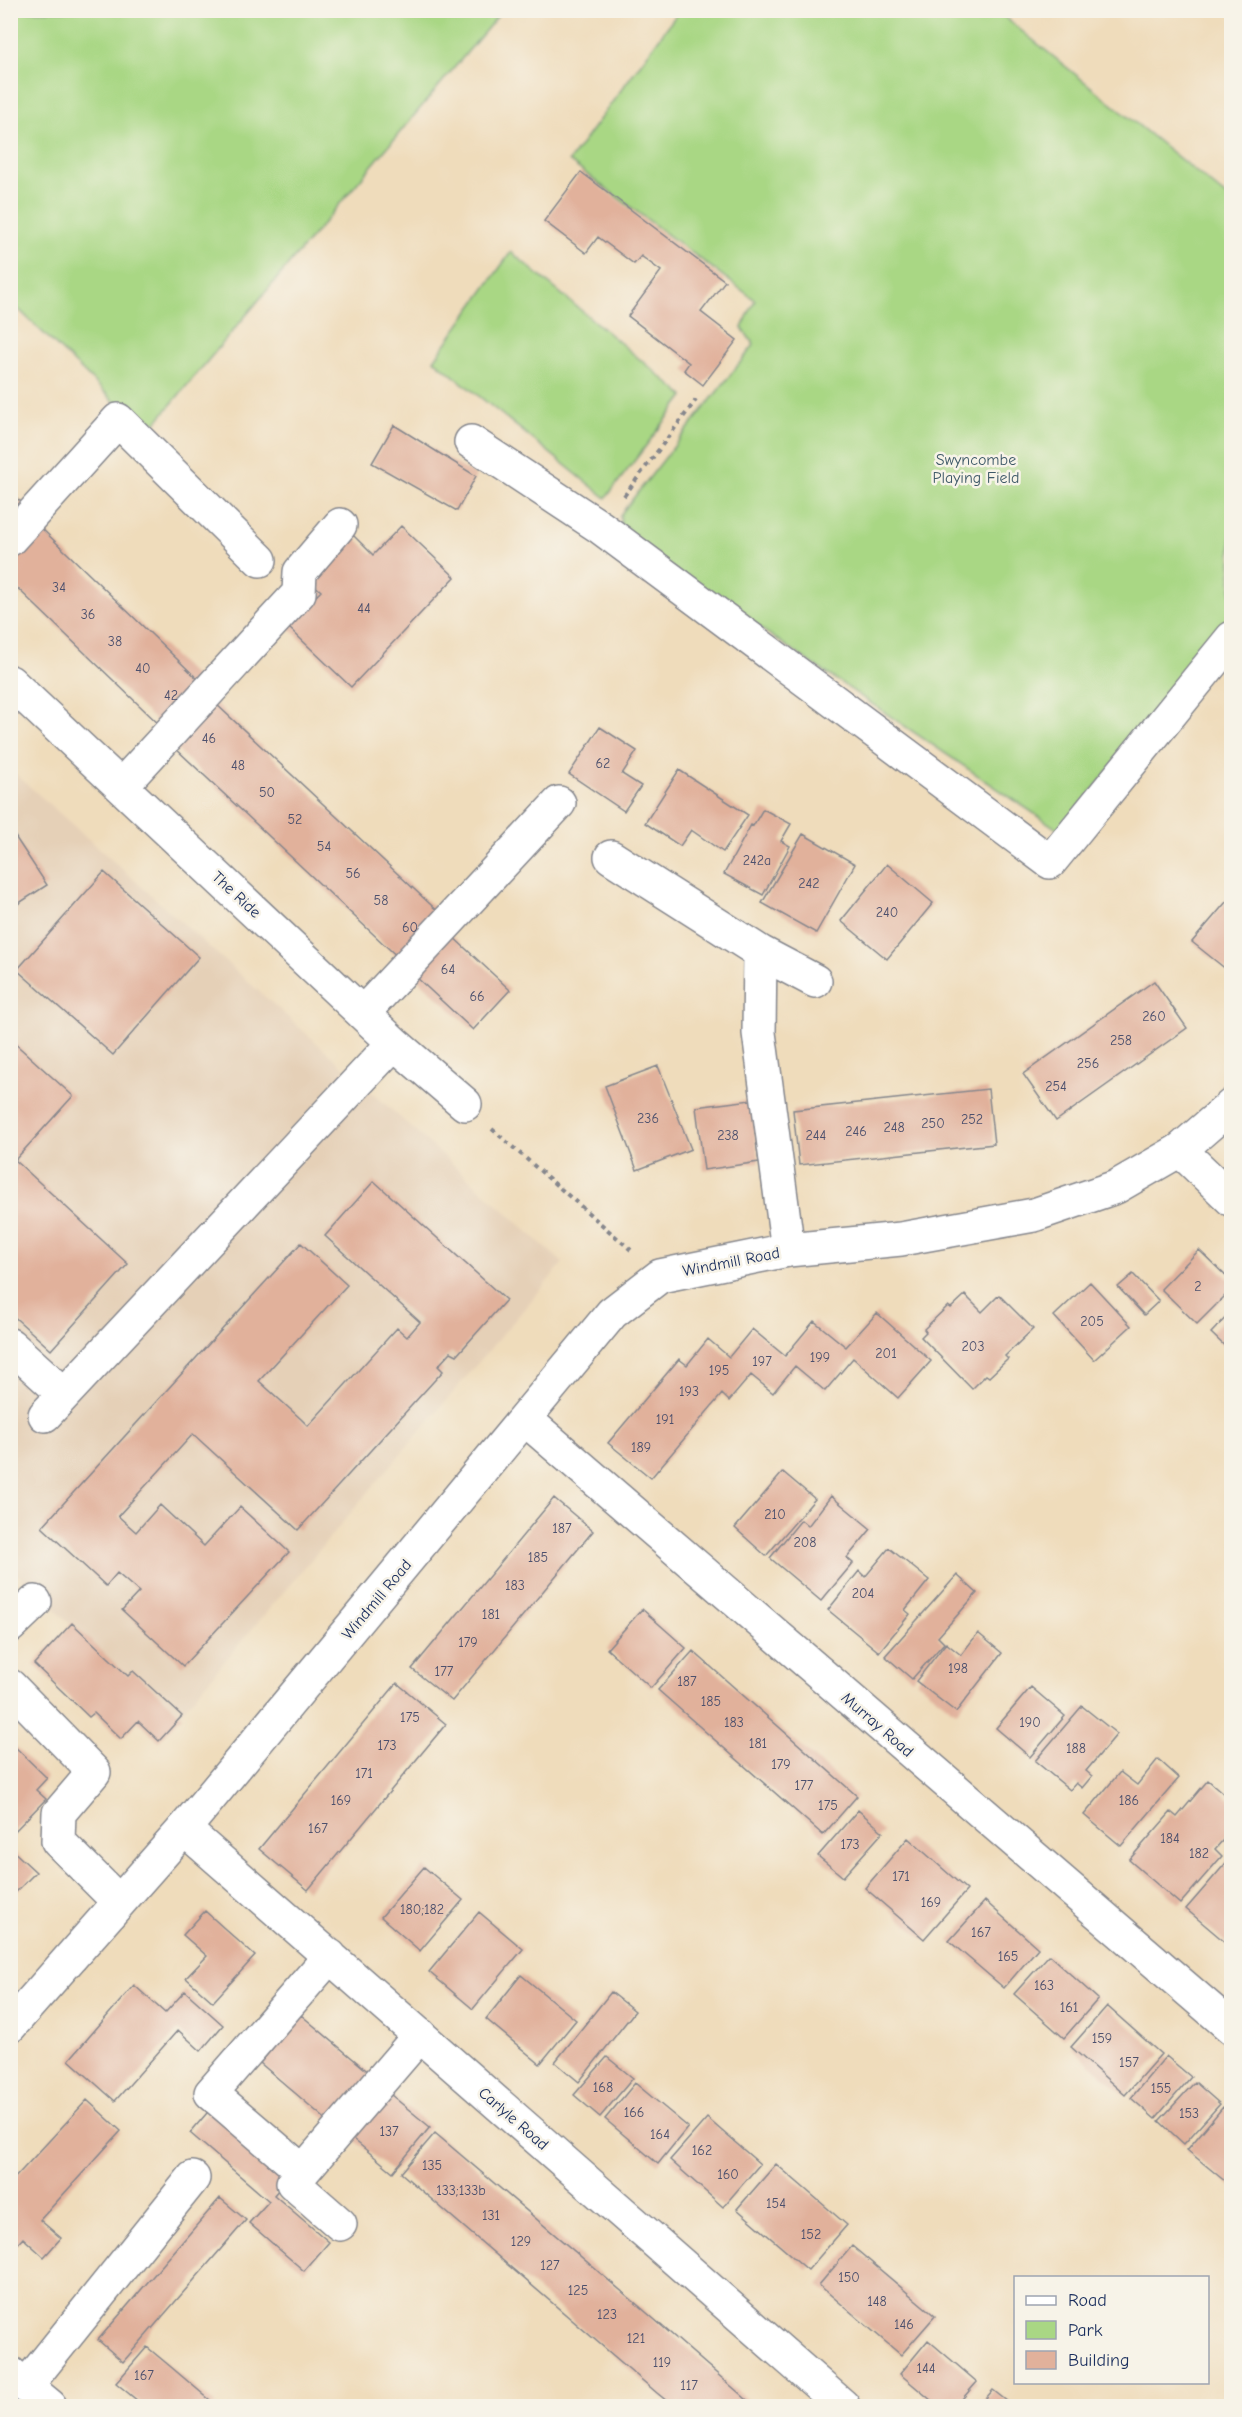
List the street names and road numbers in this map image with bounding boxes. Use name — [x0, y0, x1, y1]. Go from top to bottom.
street label: The Ride — [208, 868, 264, 922]
street label: Windmill Road — [681, 1244, 781, 1280]
street label: Windmill Road — [338, 1556, 415, 1643]
street label: Murray Road — [838, 1689, 917, 1761]
street label: Carlyle Road — [475, 2084, 552, 2154]

